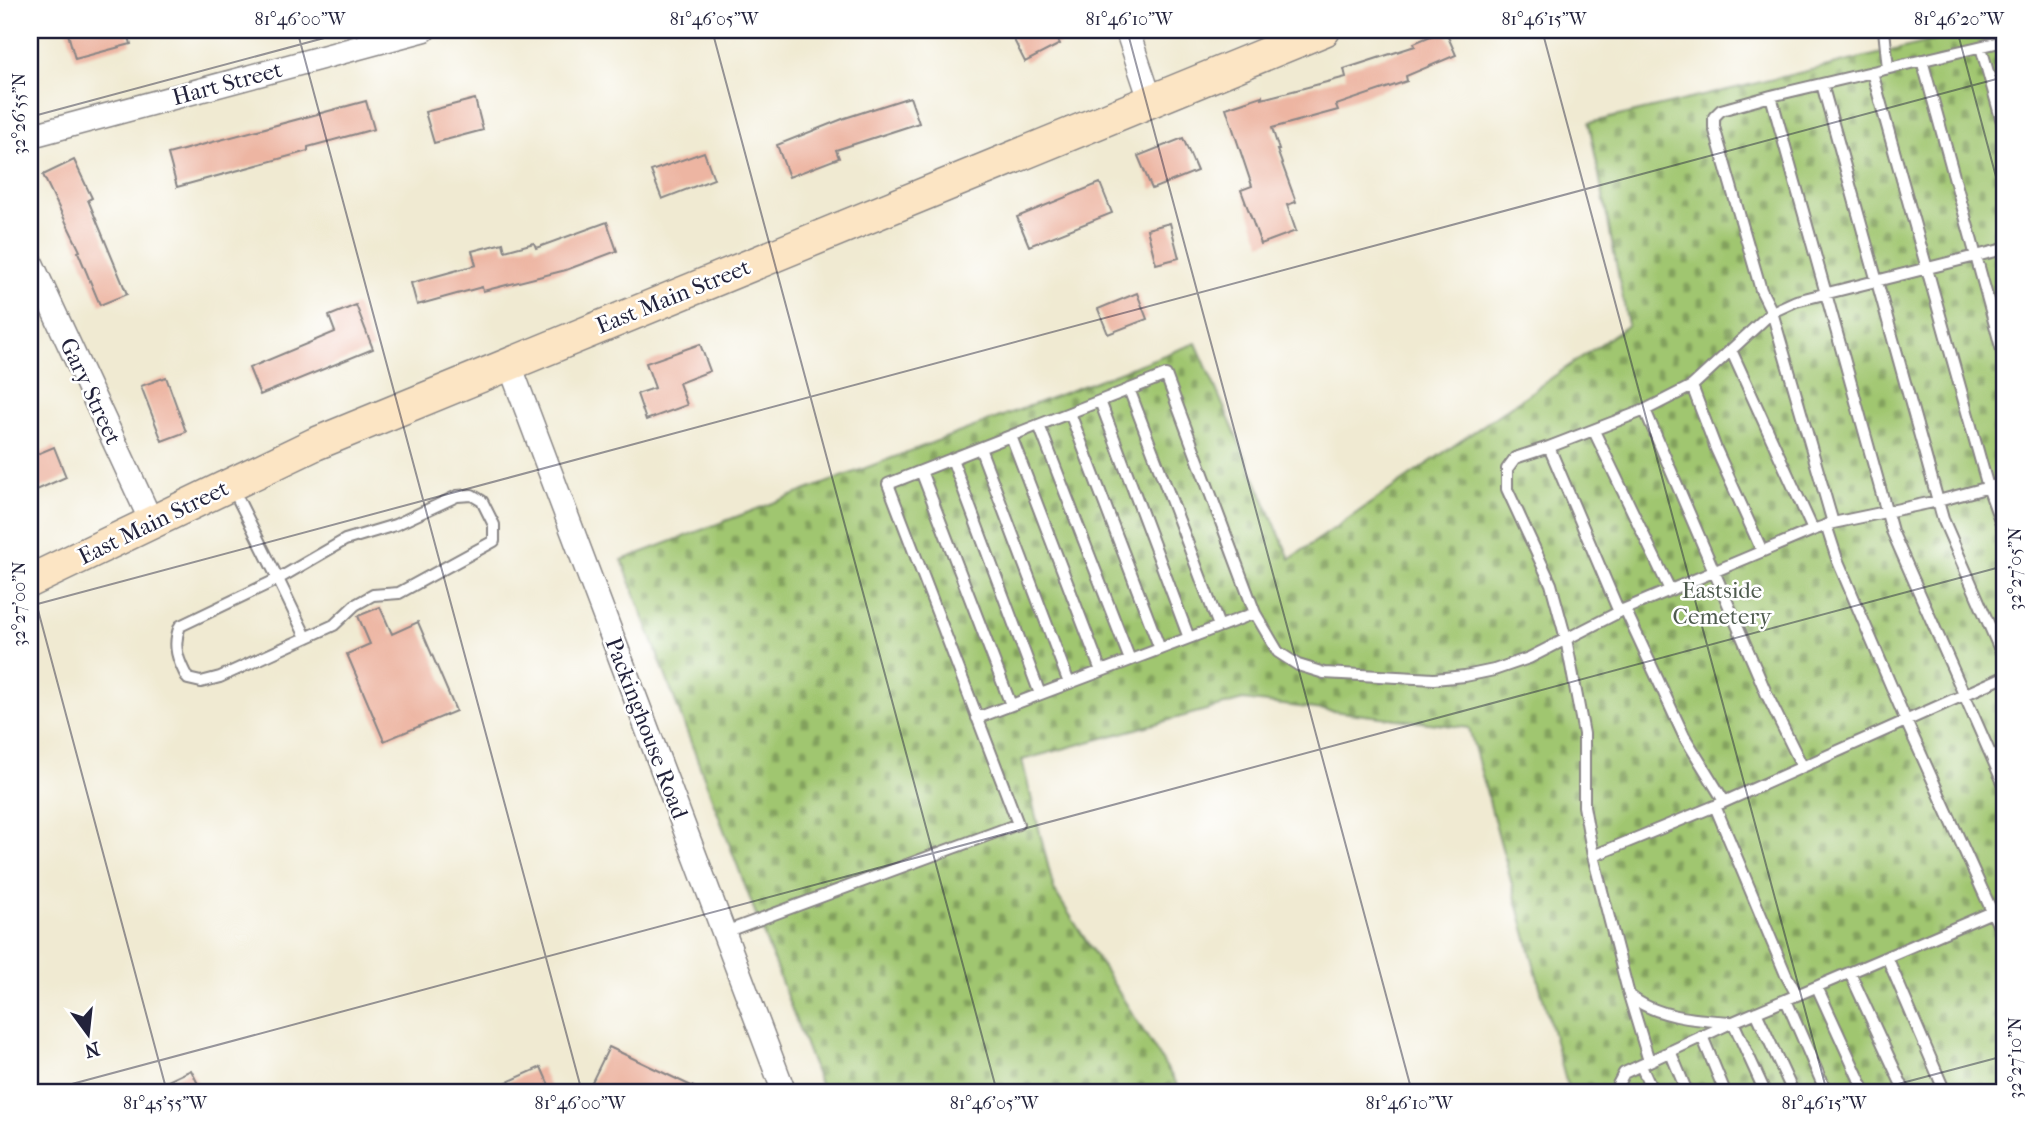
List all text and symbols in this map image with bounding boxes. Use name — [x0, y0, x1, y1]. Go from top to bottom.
text: 81°46'00"W — [255, 9, 347, 30]
text: 81°46'05"W — [670, 9, 760, 30]
text: 81°46'10"W — [1085, 9, 1174, 30]
text: 81°46'15"W — [1501, 9, 1588, 30]
text: 81°46'20"W — [1914, 9, 2005, 30]
street label: Hart Street — [169, 56, 285, 111]
text: 32°26'55"N — [9, 73, 30, 155]
street label: East Main Street — [592, 253, 754, 340]
street label: Gary Street — [54, 334, 127, 449]
street label: East Main Street — [74, 474, 233, 570]
text: 32°27'05"N — [2005, 527, 2026, 611]
text: 32°27'00"N — [9, 561, 30, 647]
park label: Eastside Cemetery — [1673, 577, 1772, 630]
street label: Packinghouse Road — [600, 634, 694, 823]
north arrow — [52, 1000, 122, 1070]
text: 32°27'10"N — [2005, 1017, 2026, 1099]
text: N — [82, 1037, 102, 1062]
text: 81°45'55"W — [123, 1093, 208, 1114]
text: 81°46'00"W — [535, 1093, 627, 1114]
text: 81°46'05"W — [950, 1093, 1040, 1114]
text: 81°46'10"W — [1365, 1093, 1454, 1114]
text: 81°46'15"W — [1781, 1093, 1868, 1114]

